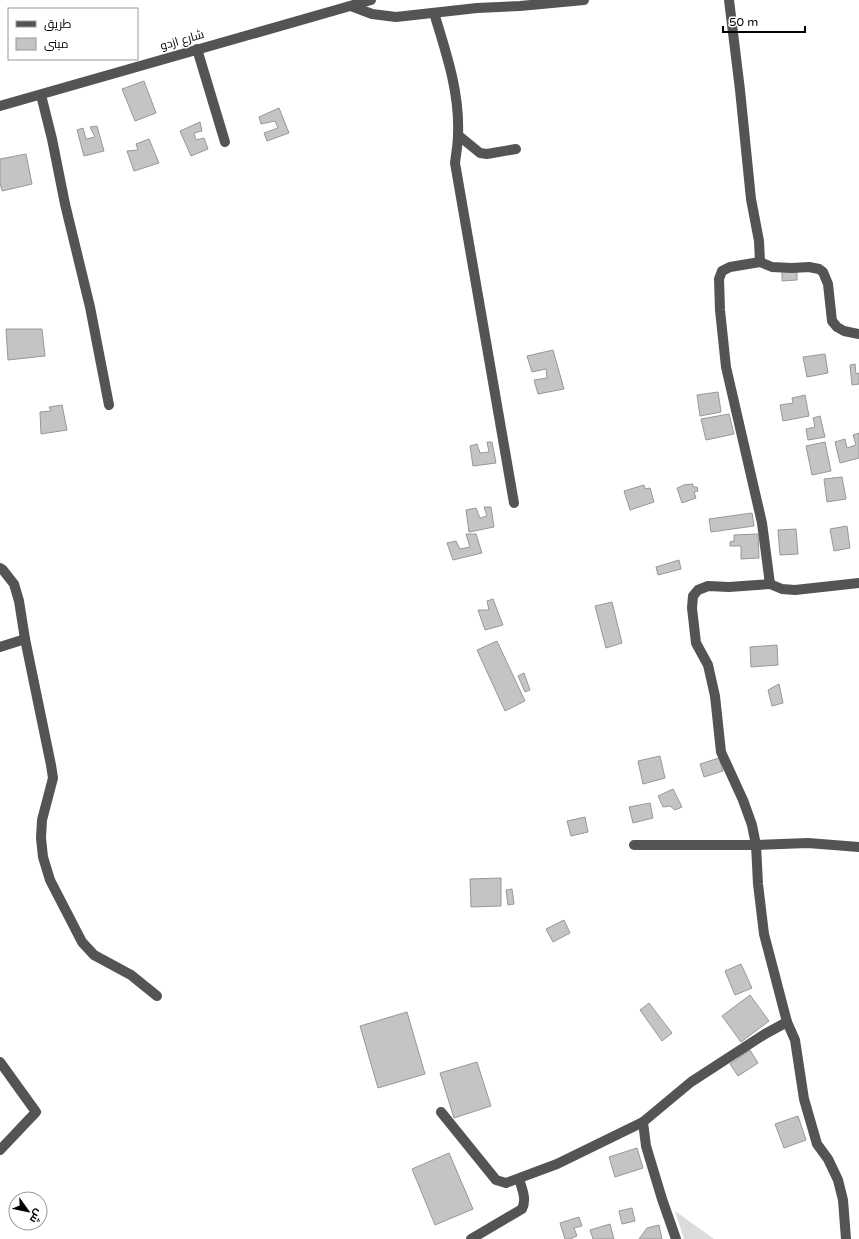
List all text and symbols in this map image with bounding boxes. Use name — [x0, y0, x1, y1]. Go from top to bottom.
legend — [8, 8, 138, 60]
scale bar — [723, 8, 805, 34]
text: 50 m — [729, 15, 758, 29]
text: طريق — [44, 17, 72, 31]
street label: شارع ازدو — [158, 27, 206, 54]
text: مبنى — [44, 37, 69, 51]
north arrow — [8, 1191, 48, 1231]
text: ش — [27, 1207, 45, 1226]

